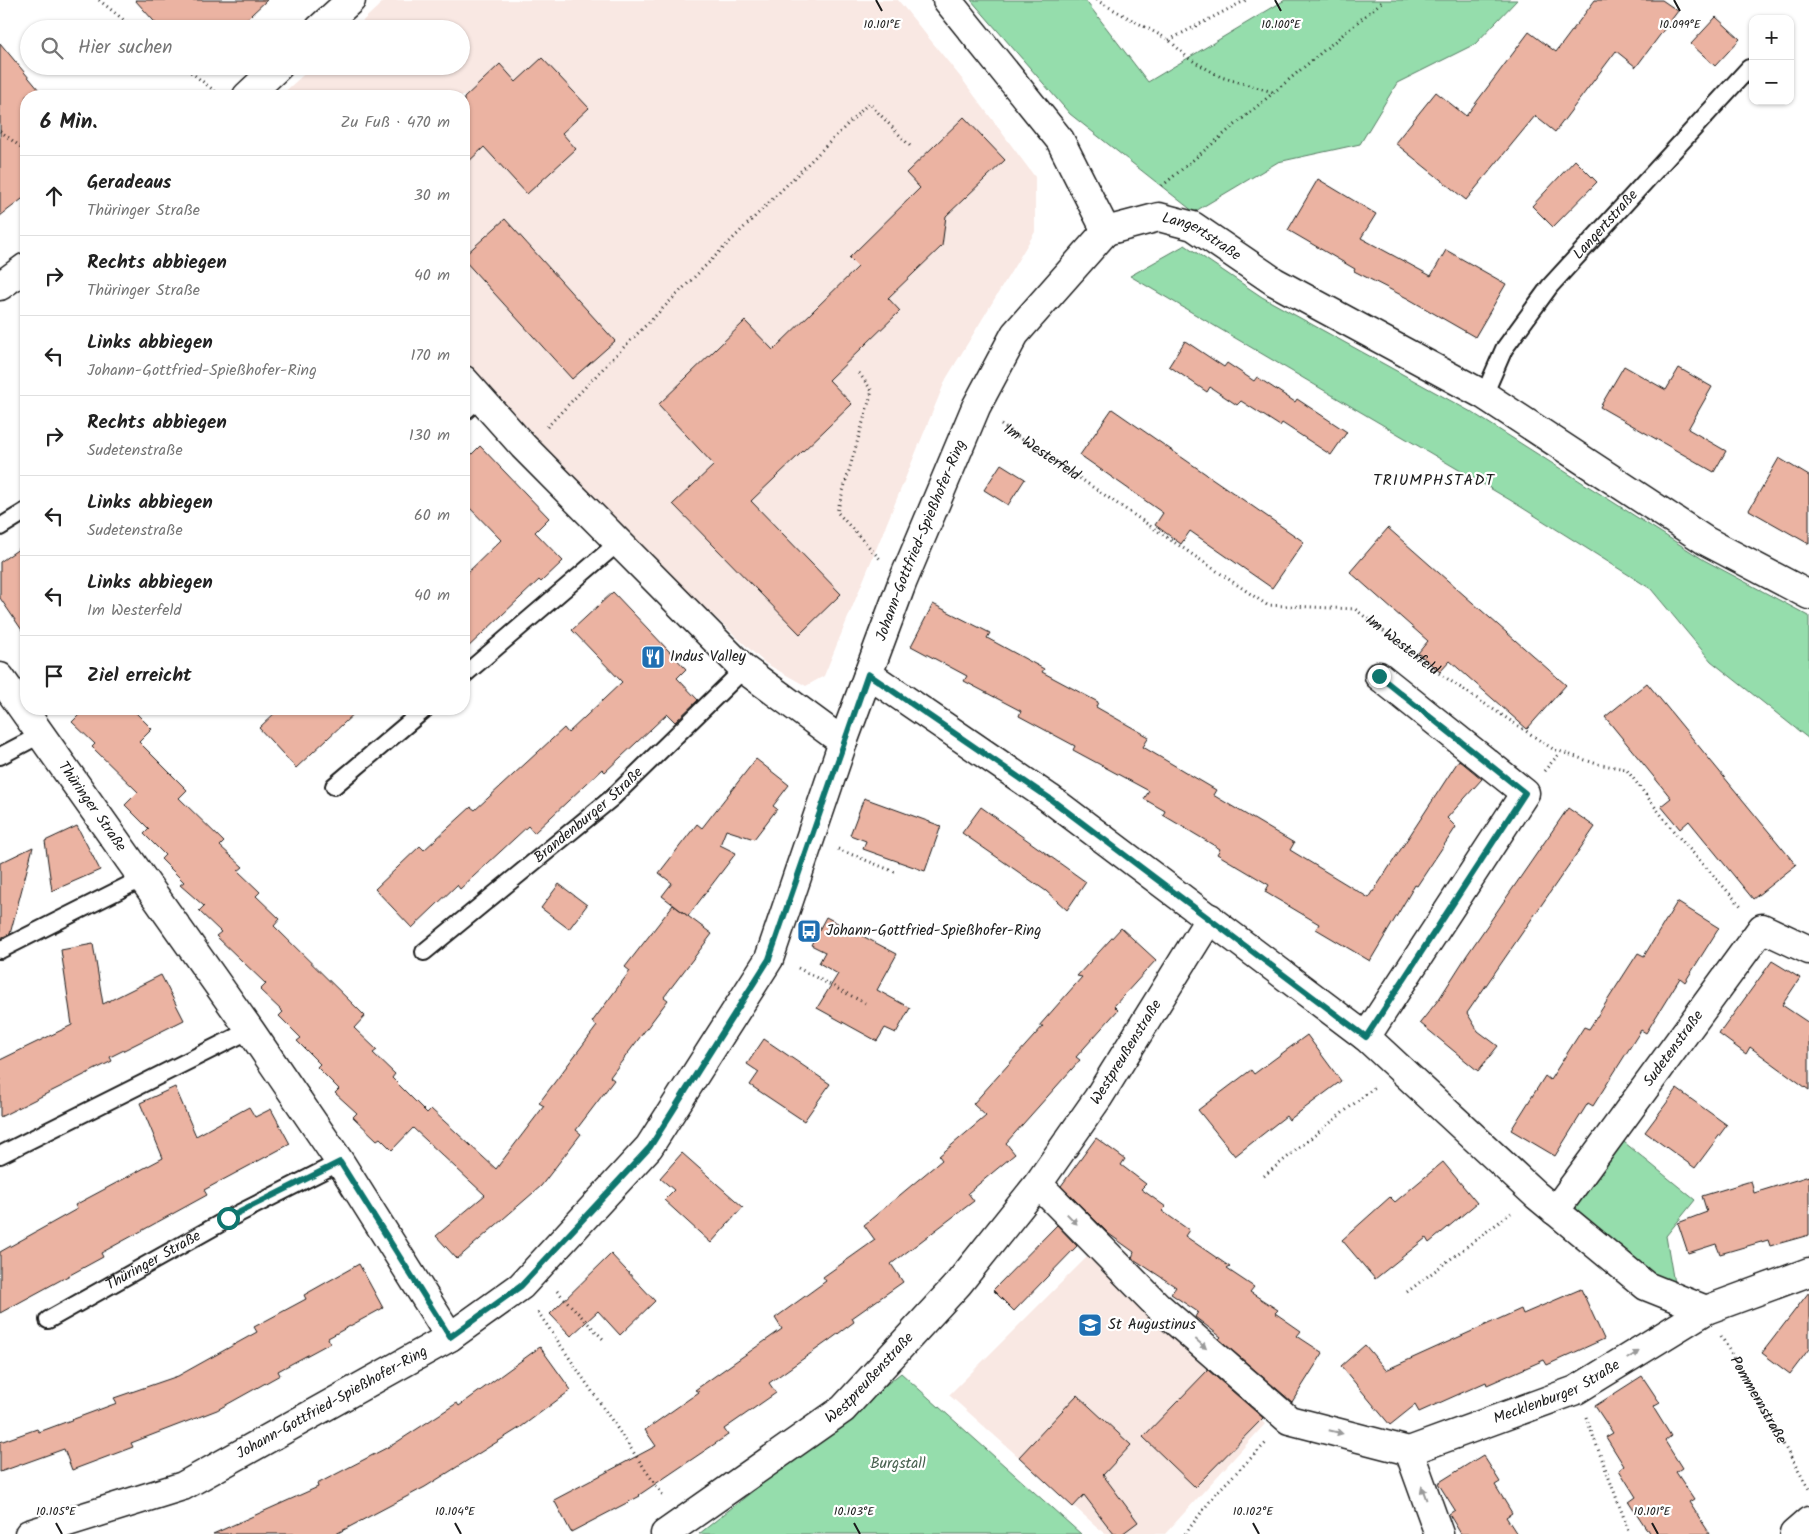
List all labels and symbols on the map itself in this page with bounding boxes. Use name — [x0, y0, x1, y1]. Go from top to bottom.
text: 10.101°E — [863, 15, 902, 34]
text: 10.100°E — [1261, 15, 1302, 34]
text: 10.099°E — [1659, 15, 1702, 34]
street label: Langertstraße — [1567, 184, 1644, 265]
street label: Langertstraße — [1159, 206, 1246, 268]
street label: Im Westerfeld — [998, 418, 1085, 488]
street label: Johann-Gottfried-Spießhofer-Ring — [869, 436, 973, 645]
district label: TRIUMPHSTADT — [1373, 468, 1495, 493]
street label: Im Westerfeld — [1360, 609, 1445, 683]
restaurant icon: Indus Valley — [640, 644, 666, 670]
place label: Indus Valley — [670, 645, 747, 669]
route end — [1368, 665, 1391, 688]
street label: Thüringer Straße — [51, 757, 132, 857]
street label: Brandenburger Straße — [529, 761, 649, 869]
bus stop icon: Johann-Gottfried-Spießhofer-Ring — [796, 918, 822, 944]
place label: Johann-Gottfried-Spießhofer-Ring — [826, 919, 1041, 943]
street label: Westpreußenstraße — [1085, 995, 1168, 1110]
street label: Sudetenstraße — [1637, 1005, 1710, 1092]
route start — [217, 1207, 240, 1230]
one-way arrow — [1066, 1213, 1078, 1225]
street label: Thüringer Straße — [101, 1224, 206, 1297]
school or university icon: St Augustinus — [1077, 1312, 1103, 1338]
place label: St Augustinus — [1108, 1313, 1196, 1337]
street label: Westpreußenstraße — [820, 1327, 920, 1430]
one-way arrow — [1195, 1338, 1207, 1350]
street label: Johann-Gottfried-Spießhofer-Ring — [232, 1340, 432, 1466]
one-way arrow — [1627, 1350, 1640, 1359]
street label: Pommernstraße — [1723, 1352, 1793, 1449]
street label: Mecklenburger Straße — [1490, 1353, 1625, 1431]
one-way arrow — [1329, 1429, 1344, 1437]
park label: Burgstall — [870, 1452, 926, 1476]
one-way arrow — [1420, 1485, 1427, 1500]
text: 10.105°E — [36, 1502, 77, 1521]
text: 10.104°E — [435, 1502, 476, 1521]
text: 10.103°E — [834, 1502, 875, 1521]
text: 10.102°E — [1233, 1502, 1274, 1521]
text: 10.101°E — [1633, 1502, 1672, 1521]

